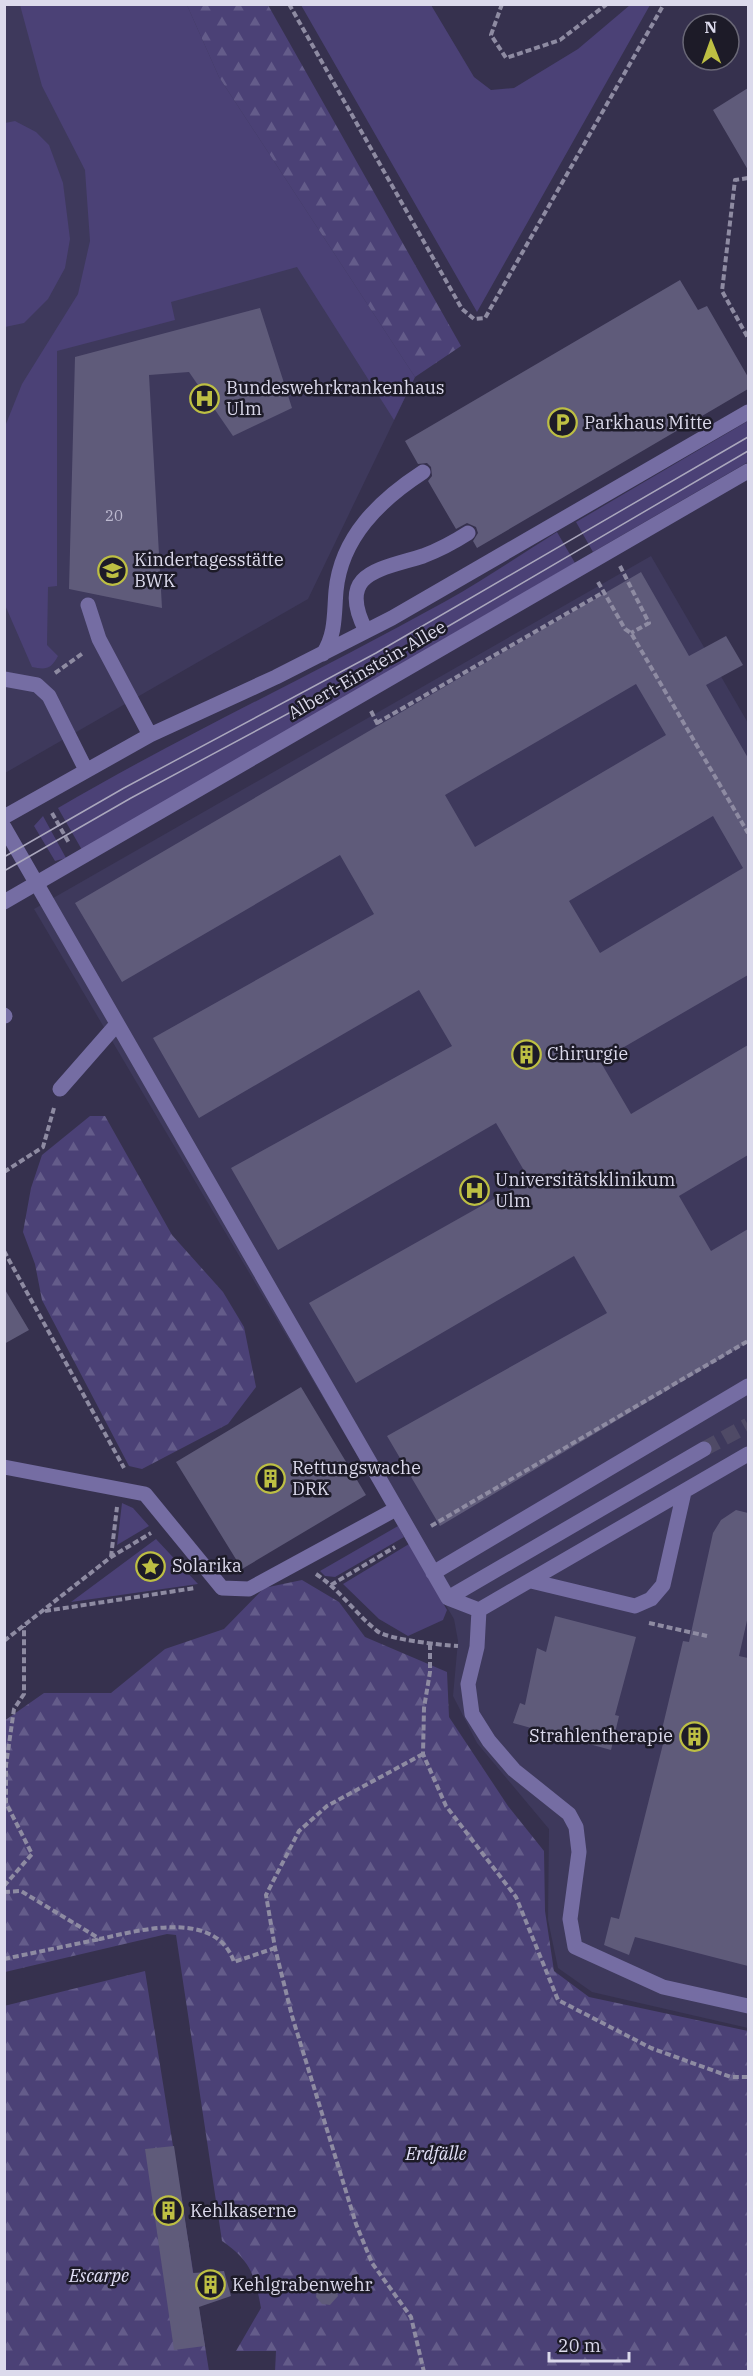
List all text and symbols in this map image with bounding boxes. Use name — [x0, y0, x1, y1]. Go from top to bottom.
north arrow — [681, 12, 741, 72]
text: N — [704, 17, 717, 37]
place label: Bundeswehrkrankenhaus Ulm — [226, 376, 445, 420]
hospital icon: Bundeswehrkrankenhaus Ulm — [189, 382, 221, 414]
parking icon: Parkhaus Mitte — [547, 407, 579, 439]
place label: Parkhaus Mitte — [584, 411, 712, 434]
house number: 20 — [105, 506, 123, 525]
place label: Kindertagesstätte BWK — [134, 548, 284, 592]
school or university icon: Kindertagesstätte BWK — [97, 554, 129, 586]
street label: Albert-Einstein-Allee — [284, 615, 450, 724]
building icon: Chirurgie — [510, 1038, 542, 1070]
place label: Chirurgie — [547, 1042, 628, 1065]
place label: Universitätsklinikum Ulm — [495, 1168, 675, 1212]
hospital icon: Universitätsklinikum Ulm — [458, 1174, 490, 1206]
place label: Rettungswache DRK — [292, 1456, 421, 1500]
building icon: Rettungswache DRK — [255, 1462, 287, 1494]
place icon: Solarika — [135, 1550, 167, 1582]
place label: Solarika — [172, 1554, 242, 1577]
building icon: Strahlentherapie — [678, 1720, 710, 1752]
place label: Strahlentherapie — [529, 1724, 673, 1747]
park label: Erdfälle — [404, 2142, 467, 2165]
building icon: Kehlkaserne — [153, 2195, 185, 2227]
place label: Kehlkaserne — [190, 2199, 296, 2222]
park label: Escarpe — [68, 2264, 129, 2287]
building icon: Kehlgrabenwehr — [195, 2269, 227, 2301]
place label: Kehlgrabenwehr — [232, 2273, 373, 2296]
scale bar — [549, 2325, 628, 2363]
text: 20 m — [558, 2334, 601, 2357]

